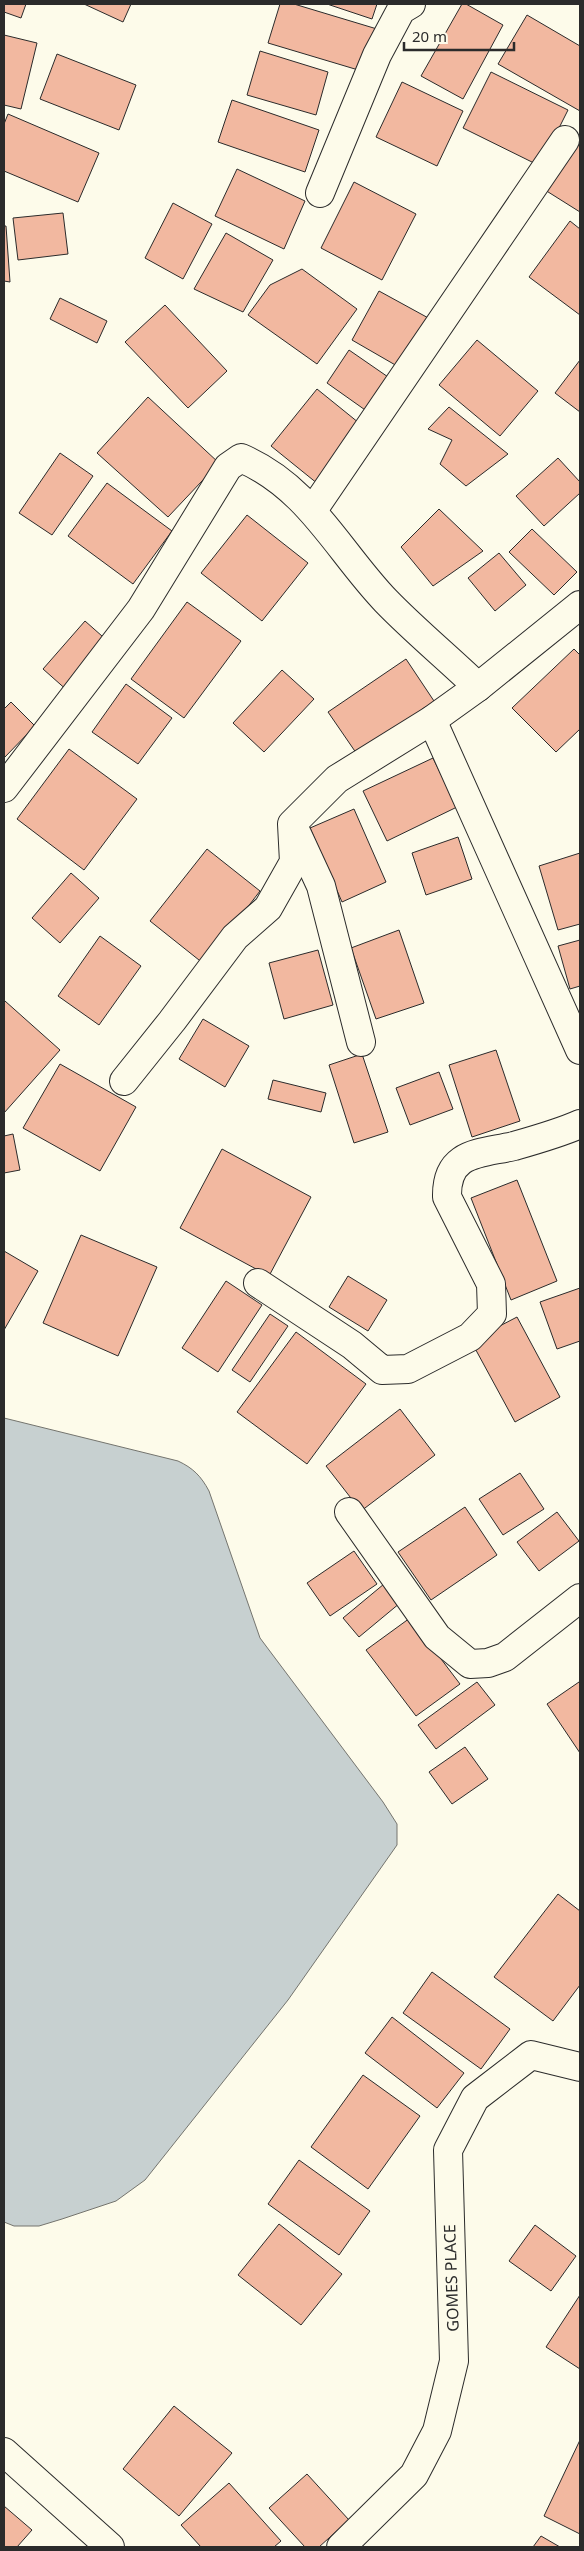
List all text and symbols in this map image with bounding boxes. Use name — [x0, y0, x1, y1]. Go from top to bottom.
scale bar — [404, 20, 514, 52]
text: 20 m — [412, 26, 447, 46]
street label: GOMES PLACE — [438, 2224, 464, 2332]

